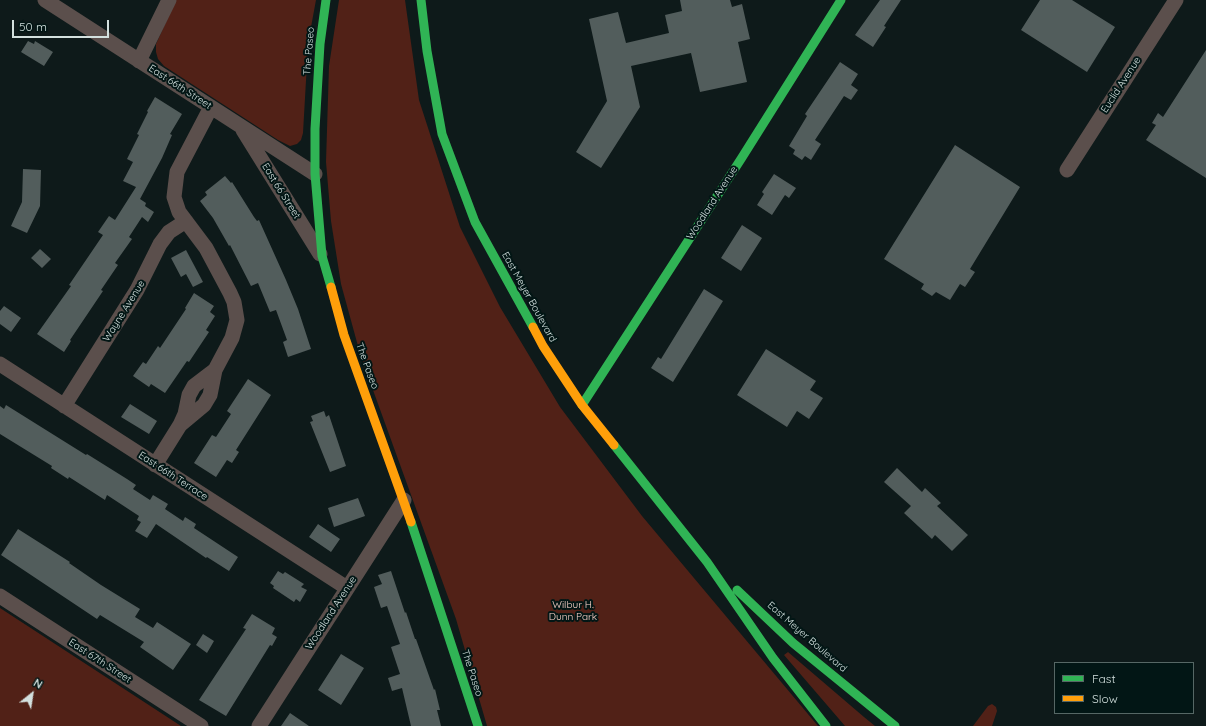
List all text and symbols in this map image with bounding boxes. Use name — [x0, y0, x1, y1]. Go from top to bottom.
scale bar — [14, 12, 111, 38]
text: 50 m — [19, 19, 47, 34]
street label: The Paseo — [301, 26, 317, 76]
street label: Euclid Avenue — [1099, 55, 1143, 115]
street label: East 66th Street — [146, 62, 214, 112]
street label: East 66 Street — [259, 161, 303, 221]
street label: Woodland Avenue — [684, 164, 740, 242]
street label: East Meyer Boulevard — [499, 250, 559, 344]
street label: Wayne Avenue — [100, 278, 148, 344]
street label: The Paseo — [353, 341, 381, 391]
street label: East 66th Terrace — [136, 449, 210, 503]
street label: Woodland Avenue — [303, 574, 359, 652]
park label: Wilbur H. Dunn Park — [549, 599, 597, 622]
street label: East Meyer Boulevard — [765, 599, 849, 675]
street label: East 67th Street — [66, 636, 134, 686]
street label: The Paseo — [459, 648, 485, 698]
legend — [1054, 662, 1194, 714]
text: Fast — [1092, 671, 1116, 686]
north arrow — [12, 674, 52, 714]
text: N — [31, 676, 45, 692]
text: Slow — [1092, 691, 1118, 706]

